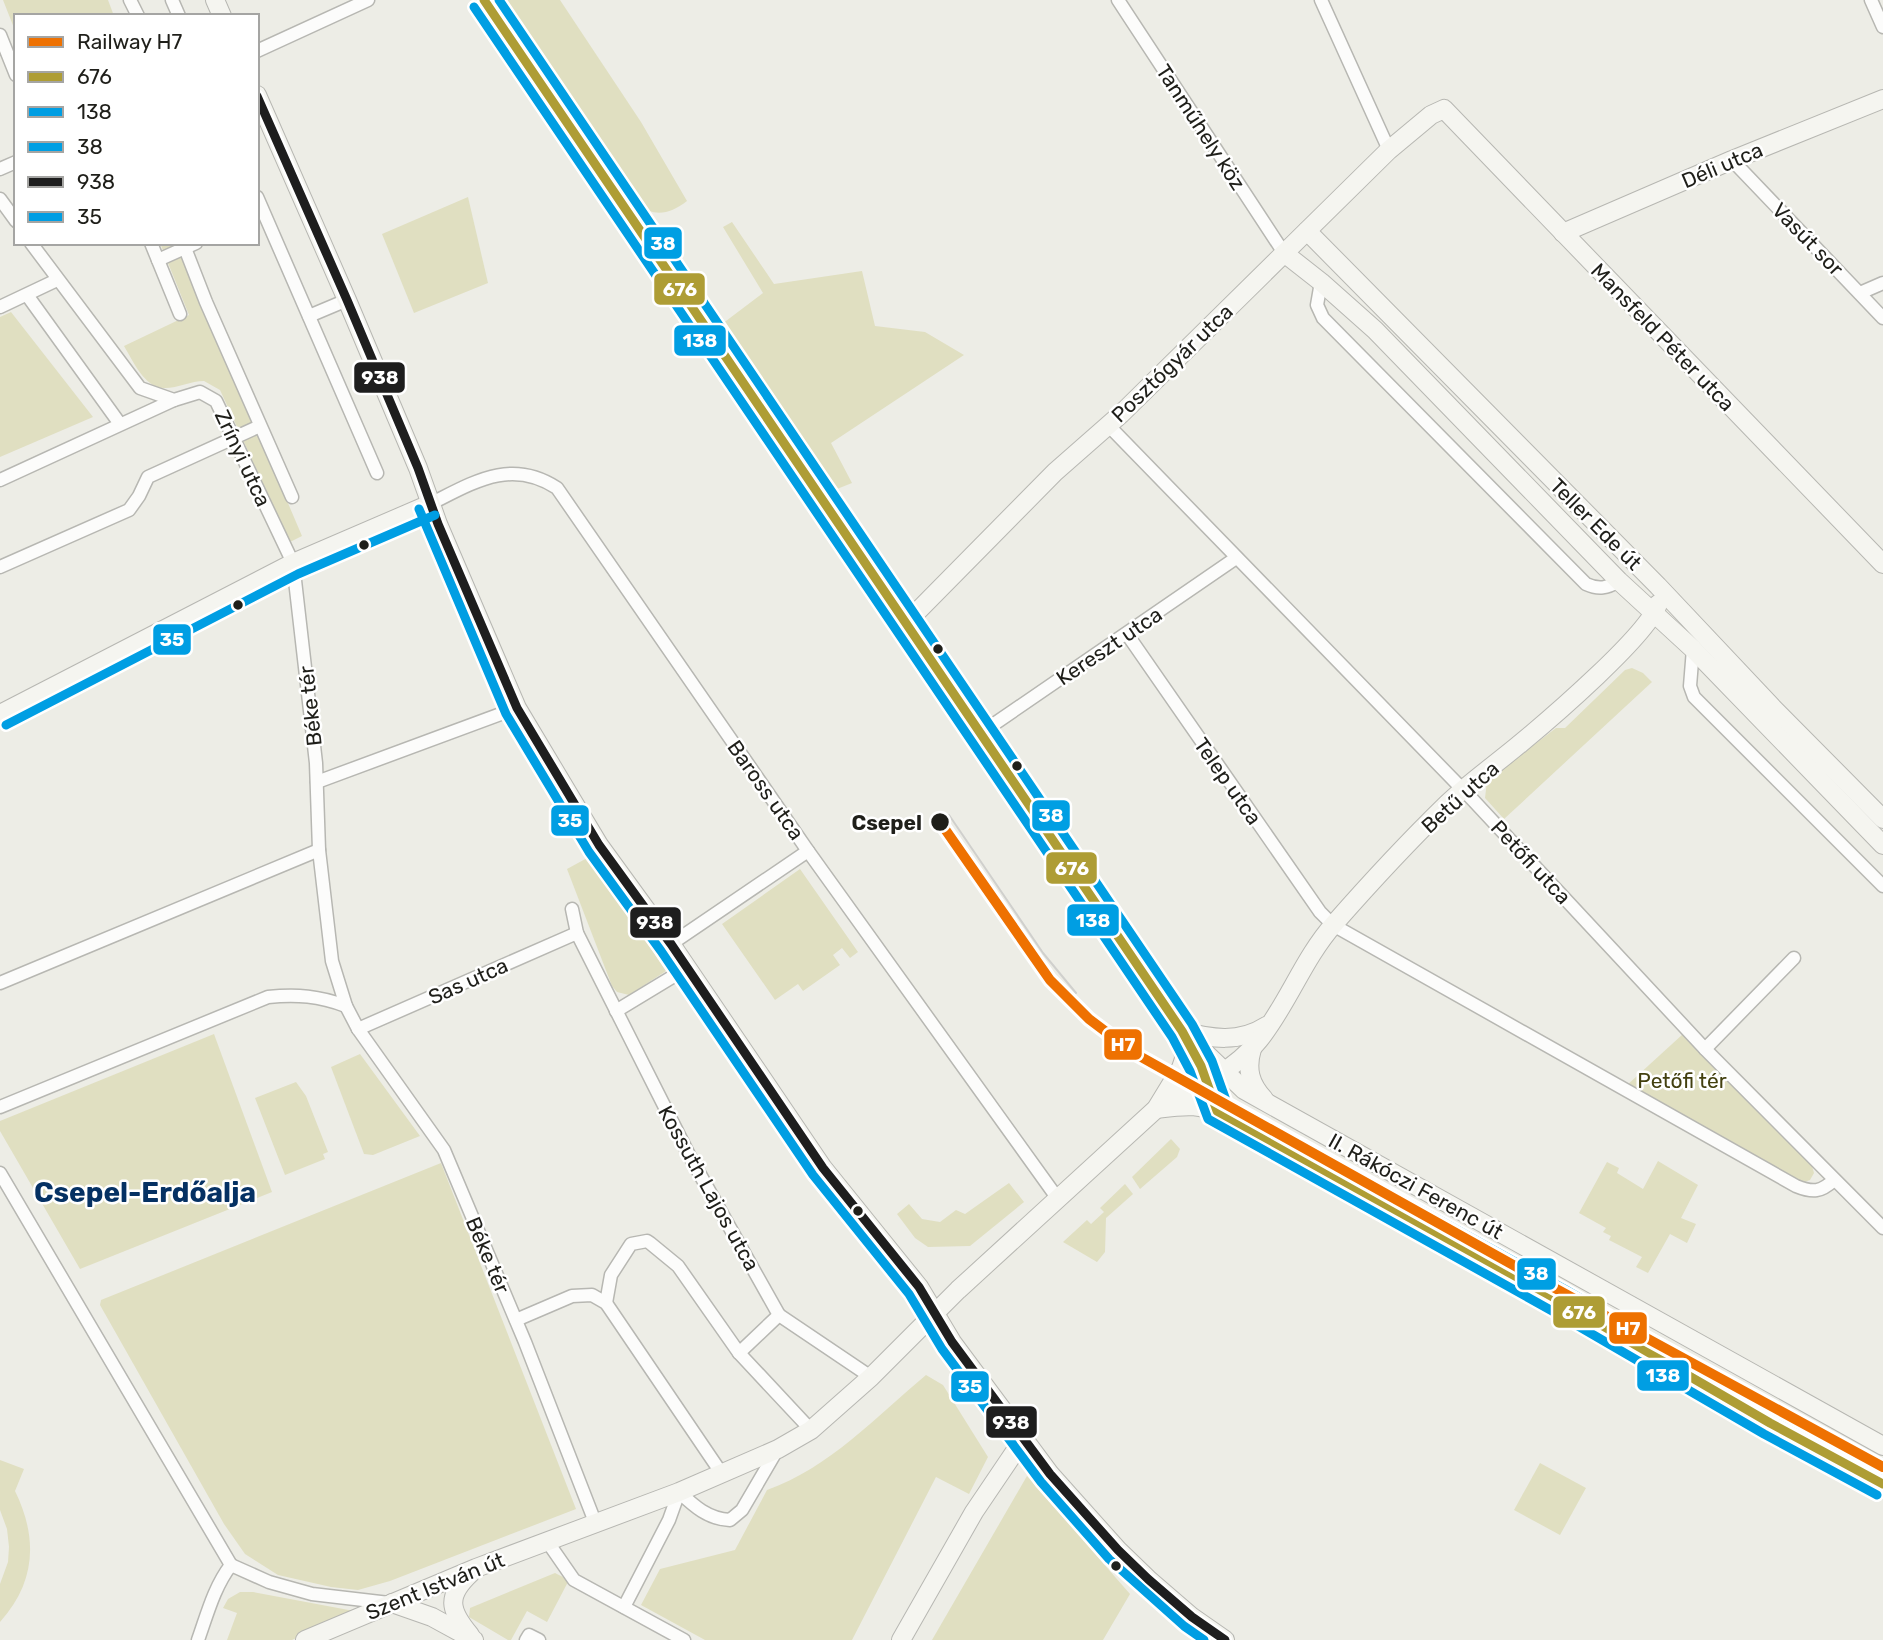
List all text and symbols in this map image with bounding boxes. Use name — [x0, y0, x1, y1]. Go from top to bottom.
legend — [14, 14, 259, 245]
text: Railway H7 — [77, 29, 183, 54]
street label: Tanműhely köz — [1151, 60, 1251, 194]
text: 676 — [77, 64, 112, 89]
text: 138 — [77, 99, 112, 124]
text: 38 — [77, 134, 103, 159]
street label: Déli utca — [1678, 137, 1766, 193]
text: 938 — [77, 169, 115, 194]
street label: Vasút sor — [1767, 197, 1849, 281]
text: 35 — [77, 204, 102, 229]
line badge: 38 — [643, 226, 683, 260]
text: 38 — [650, 232, 676, 255]
street label: Mansfeld Péter utca — [1586, 258, 1740, 416]
line badge: 676 — [653, 272, 706, 306]
text: 676 — [663, 278, 697, 301]
street label: Posztógyár utca — [1106, 299, 1238, 427]
line badge: 138 — [673, 324, 727, 357]
text: 138 — [683, 329, 718, 352]
line badge: 938 — [353, 361, 406, 394]
text: 938 — [361, 366, 399, 389]
street label: Zrínyi utca — [210, 406, 276, 510]
street label: Teller Ede út — [1545, 473, 1647, 575]
unlabelled marker — [357, 538, 371, 552]
unlabelled marker — [231, 598, 245, 612]
street label: Kereszt utca — [1051, 602, 1167, 690]
line badge: 35 — [152, 623, 192, 656]
text: 35 — [160, 628, 184, 651]
unlabelled marker — [931, 642, 945, 656]
street label: Béke tér — [293, 665, 327, 747]
street label: Telep utca — [1189, 733, 1267, 829]
street label: Baross utca — [722, 735, 810, 845]
street label: Betű utca — [1416, 756, 1504, 838]
unlabelled marker — [1010, 759, 1024, 773]
line badge: 38 — [1031, 799, 1071, 832]
line badge: 35 — [550, 804, 590, 837]
text: 38 — [1038, 804, 1064, 827]
text: 35 — [558, 809, 582, 832]
place label: Csepel — [851, 810, 922, 835]
marker: Csepel — [929, 811, 951, 833]
street label: Petőfi utca — [1486, 815, 1576, 909]
line badge: 676 — [1045, 851, 1098, 885]
text: 676 — [1055, 857, 1089, 880]
line badge: 138 — [1066, 903, 1120, 937]
line badge: 938 — [629, 906, 682, 939]
text: 138 — [1076, 909, 1111, 932]
text: 938 — [636, 911, 674, 934]
street label: Sas utca — [424, 952, 512, 1010]
line badge: H7 — [1103, 1028, 1143, 1061]
text: H7 — [1110, 1033, 1136, 1056]
park label: Petőfi tér — [1637, 1068, 1727, 1093]
street label: Kossuth Lajos utca — [653, 1101, 765, 1275]
street label: II. Rákóczi Ferenc út — [1324, 1128, 1508, 1244]
district label: Csepel-Erdőalja — [34, 1176, 256, 1209]
unlabelled marker — [851, 1204, 865, 1218]
street label: Béke tér — [461, 1213, 515, 1297]
line badge: 38 — [1516, 1257, 1557, 1291]
text: 38 — [1523, 1262, 1549, 1285]
line badge: 676 — [1552, 1295, 1606, 1329]
text: 676 — [1562, 1301, 1596, 1324]
line badge: H7 — [1608, 1311, 1648, 1345]
text: H7 — [1615, 1317, 1641, 1340]
line badge: 138 — [1636, 1359, 1690, 1392]
text: 138 — [1646, 1364, 1681, 1387]
line badge: 35 — [950, 1370, 990, 1403]
text: 35 — [958, 1375, 982, 1398]
line badge: 938 — [985, 1405, 1038, 1439]
text: 938 — [992, 1411, 1030, 1434]
street label: Szent István út — [362, 1547, 508, 1625]
unlabelled marker — [1109, 1559, 1123, 1573]

